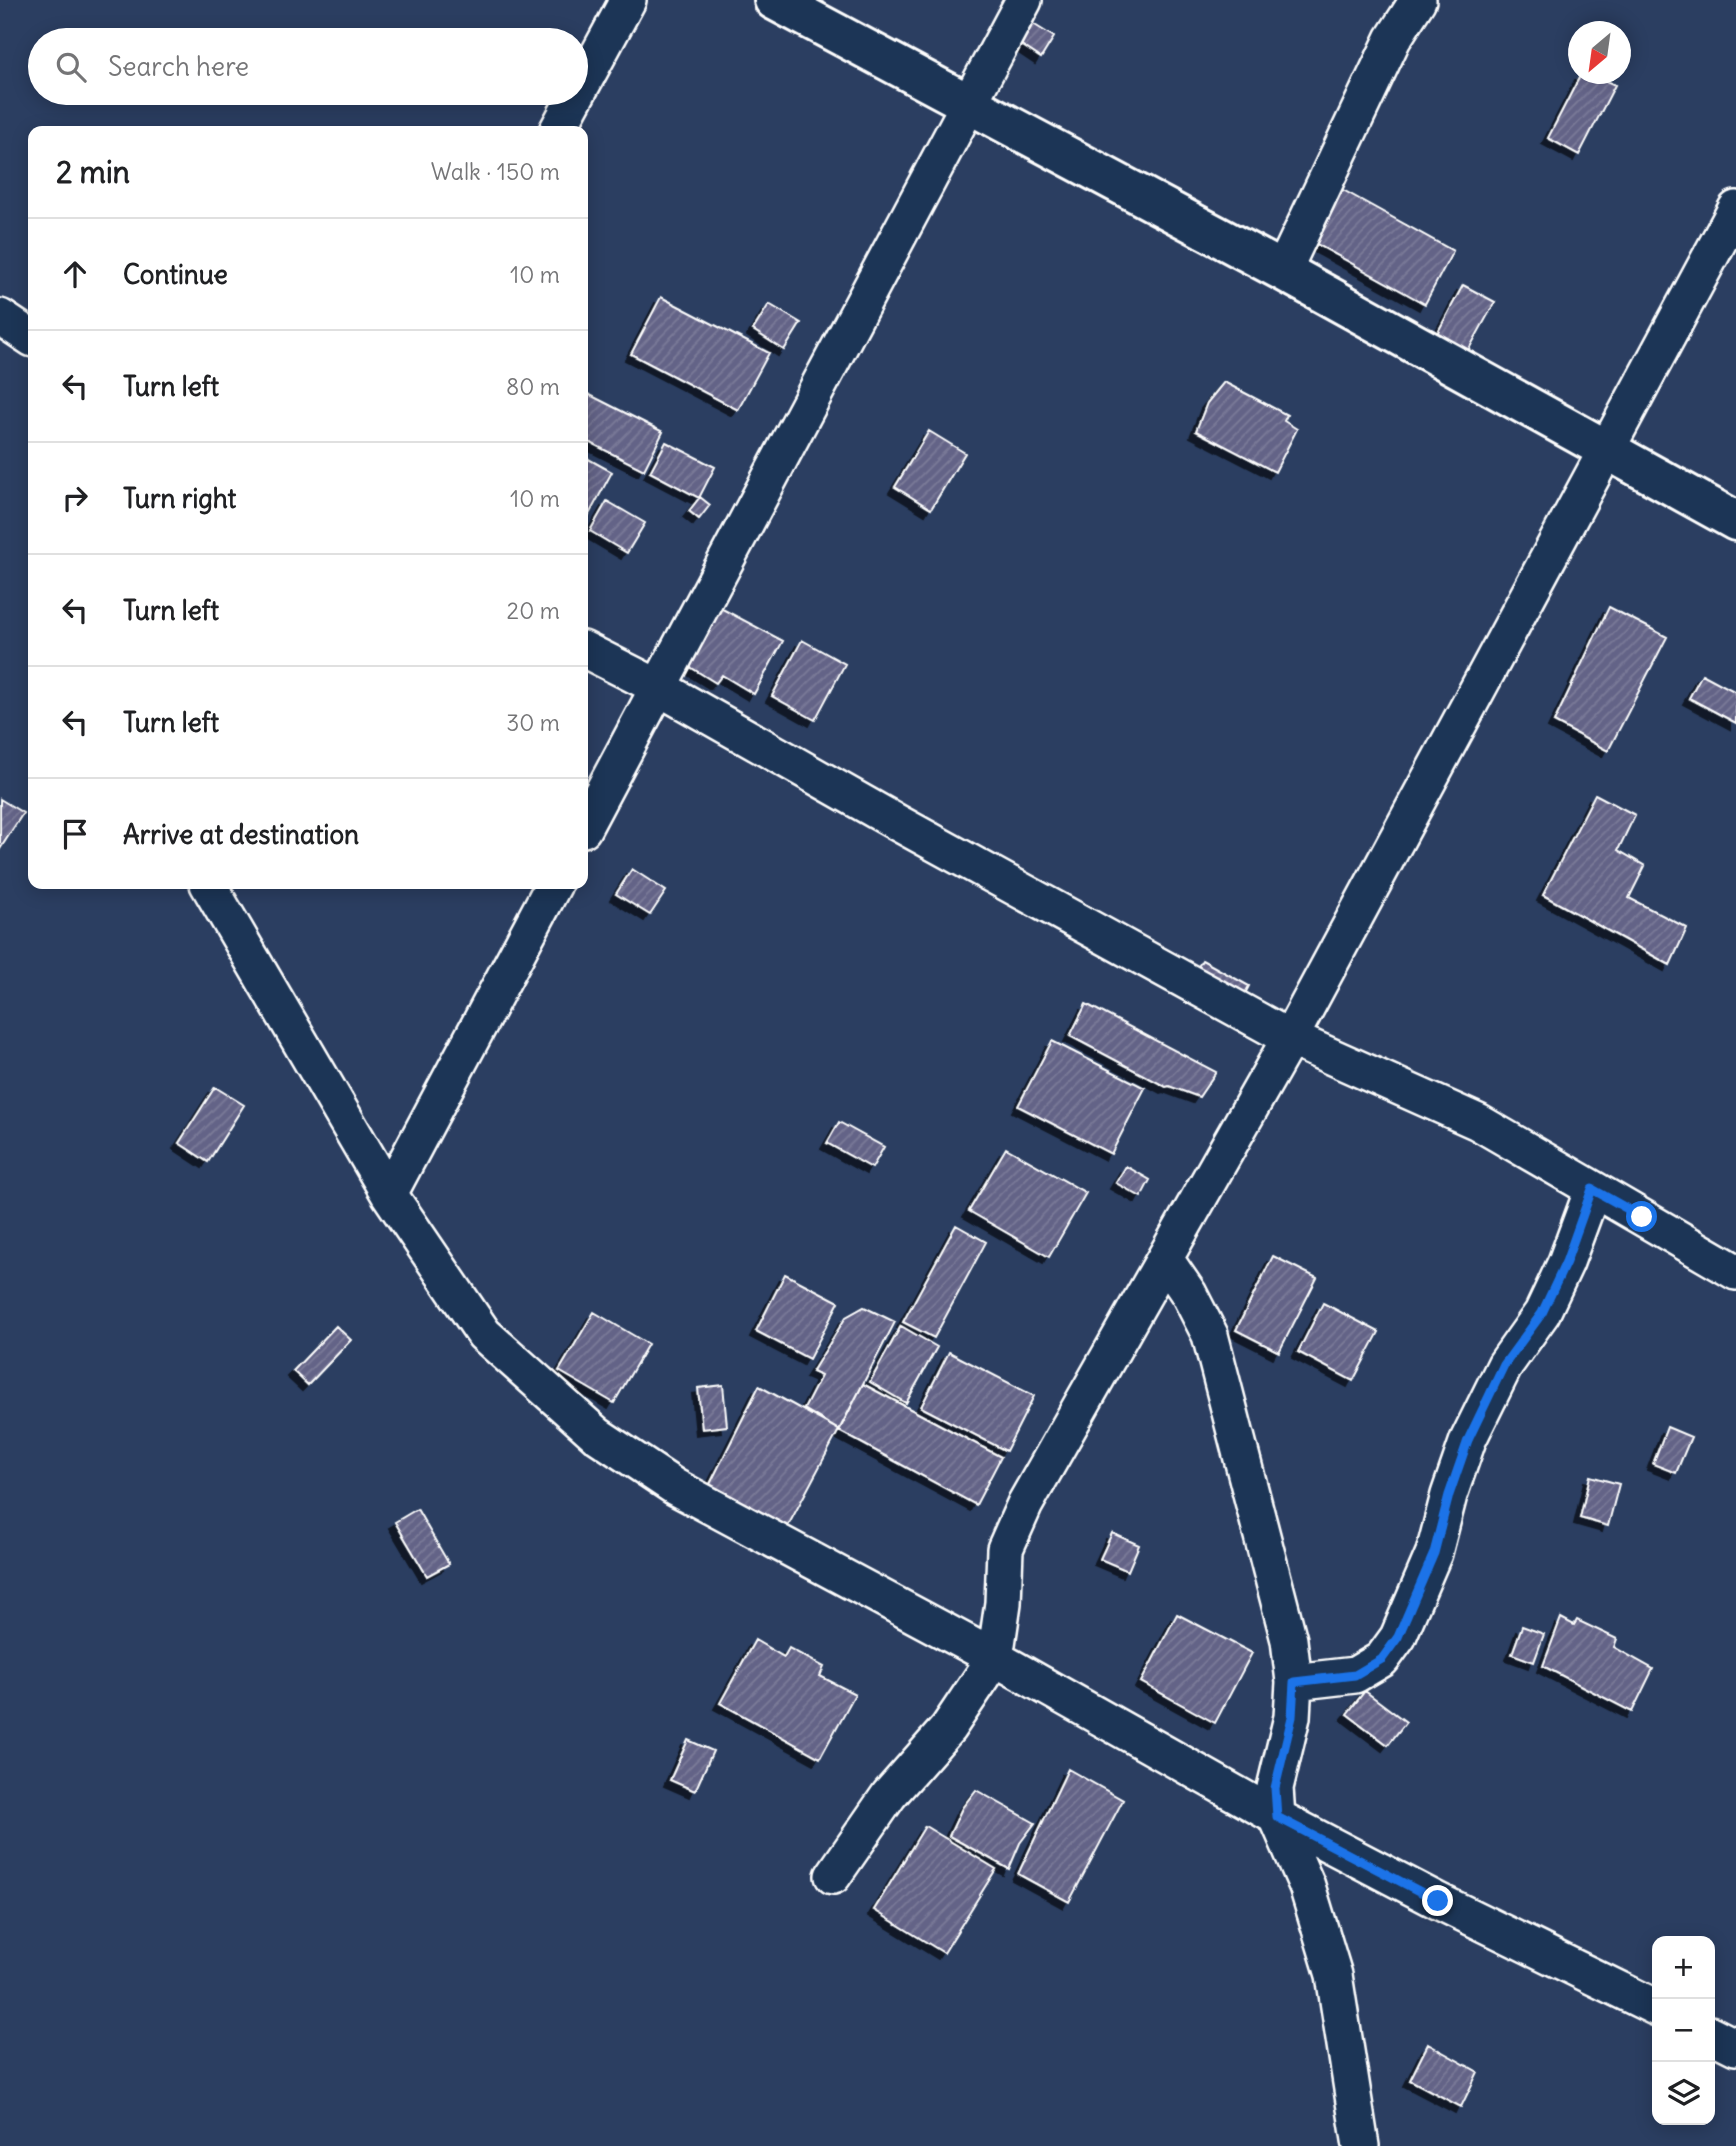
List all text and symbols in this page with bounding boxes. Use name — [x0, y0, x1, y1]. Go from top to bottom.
north arrow — [1568, 21, 1631, 84]
search box — [28, 28, 588, 105]
icon: search — [52, 48, 90, 86]
text: Search here — [108, 50, 249, 83]
text: 2 min — [56, 153, 130, 191]
text: Walk · 150 m — [431, 157, 560, 186]
icon: ahead — [56, 255, 94, 293]
text: Continue — [123, 258, 228, 291]
text: 10 m — [510, 260, 560, 289]
icon: left — [56, 367, 94, 405]
text: Turn left — [123, 370, 219, 403]
text: 80 m — [506, 372, 560, 401]
icon: right — [56, 479, 94, 517]
text: Turn right — [123, 482, 236, 515]
text: 10 m — [510, 484, 560, 513]
icon: left — [56, 591, 94, 629]
text: Turn left — [123, 594, 219, 627]
text: 20 m — [507, 596, 560, 625]
icon: left — [56, 703, 94, 741]
text: Turn left — [123, 706, 219, 739]
text: 30 m — [506, 708, 560, 737]
icon: arrive — [56, 815, 94, 853]
text: Arrive at destination — [123, 818, 359, 851]
route start — [1626, 1201, 1657, 1232]
route end — [1422, 1885, 1453, 1916]
map controls — [1652, 1936, 1715, 2125]
button: + — [1652, 1936, 1715, 1999]
button: − — [1652, 1999, 1715, 2062]
button: layers — [1652, 2062, 1715, 2125]

